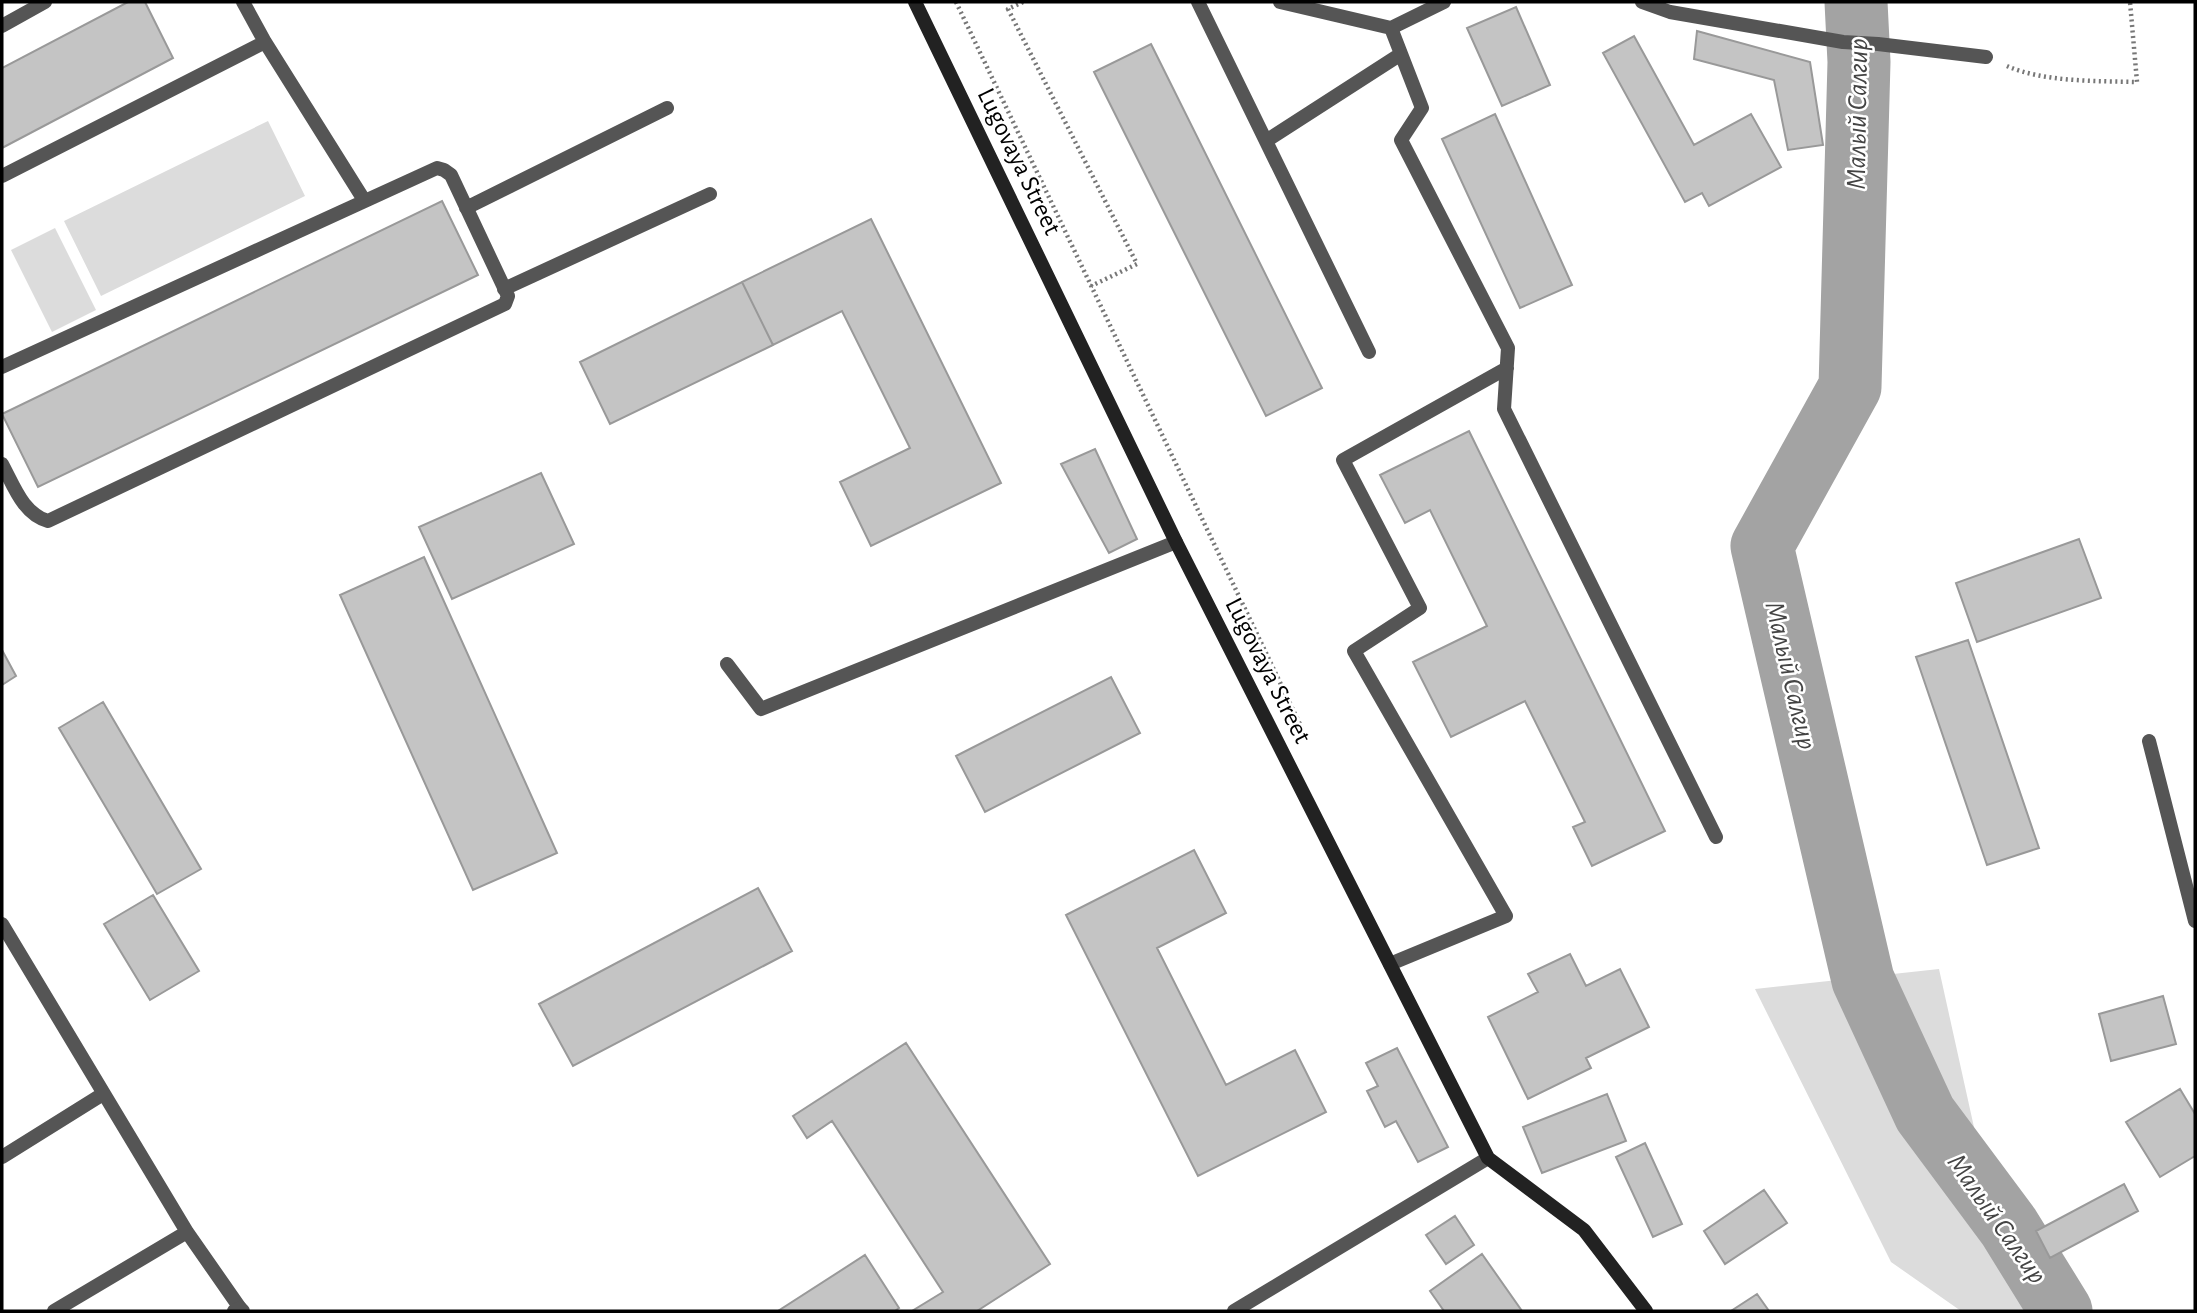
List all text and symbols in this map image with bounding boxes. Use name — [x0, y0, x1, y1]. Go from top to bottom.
water label: Малый Салгир — [1843, 38, 1873, 190]
street label: Lugovaya Street — [972, 84, 1066, 239]
street label: Lugovaya Street — [1220, 593, 1316, 747]
water label: Малый Салгир — [1759, 599, 1821, 752]
water label: Малый Салгир — [1942, 1149, 2051, 1289]

